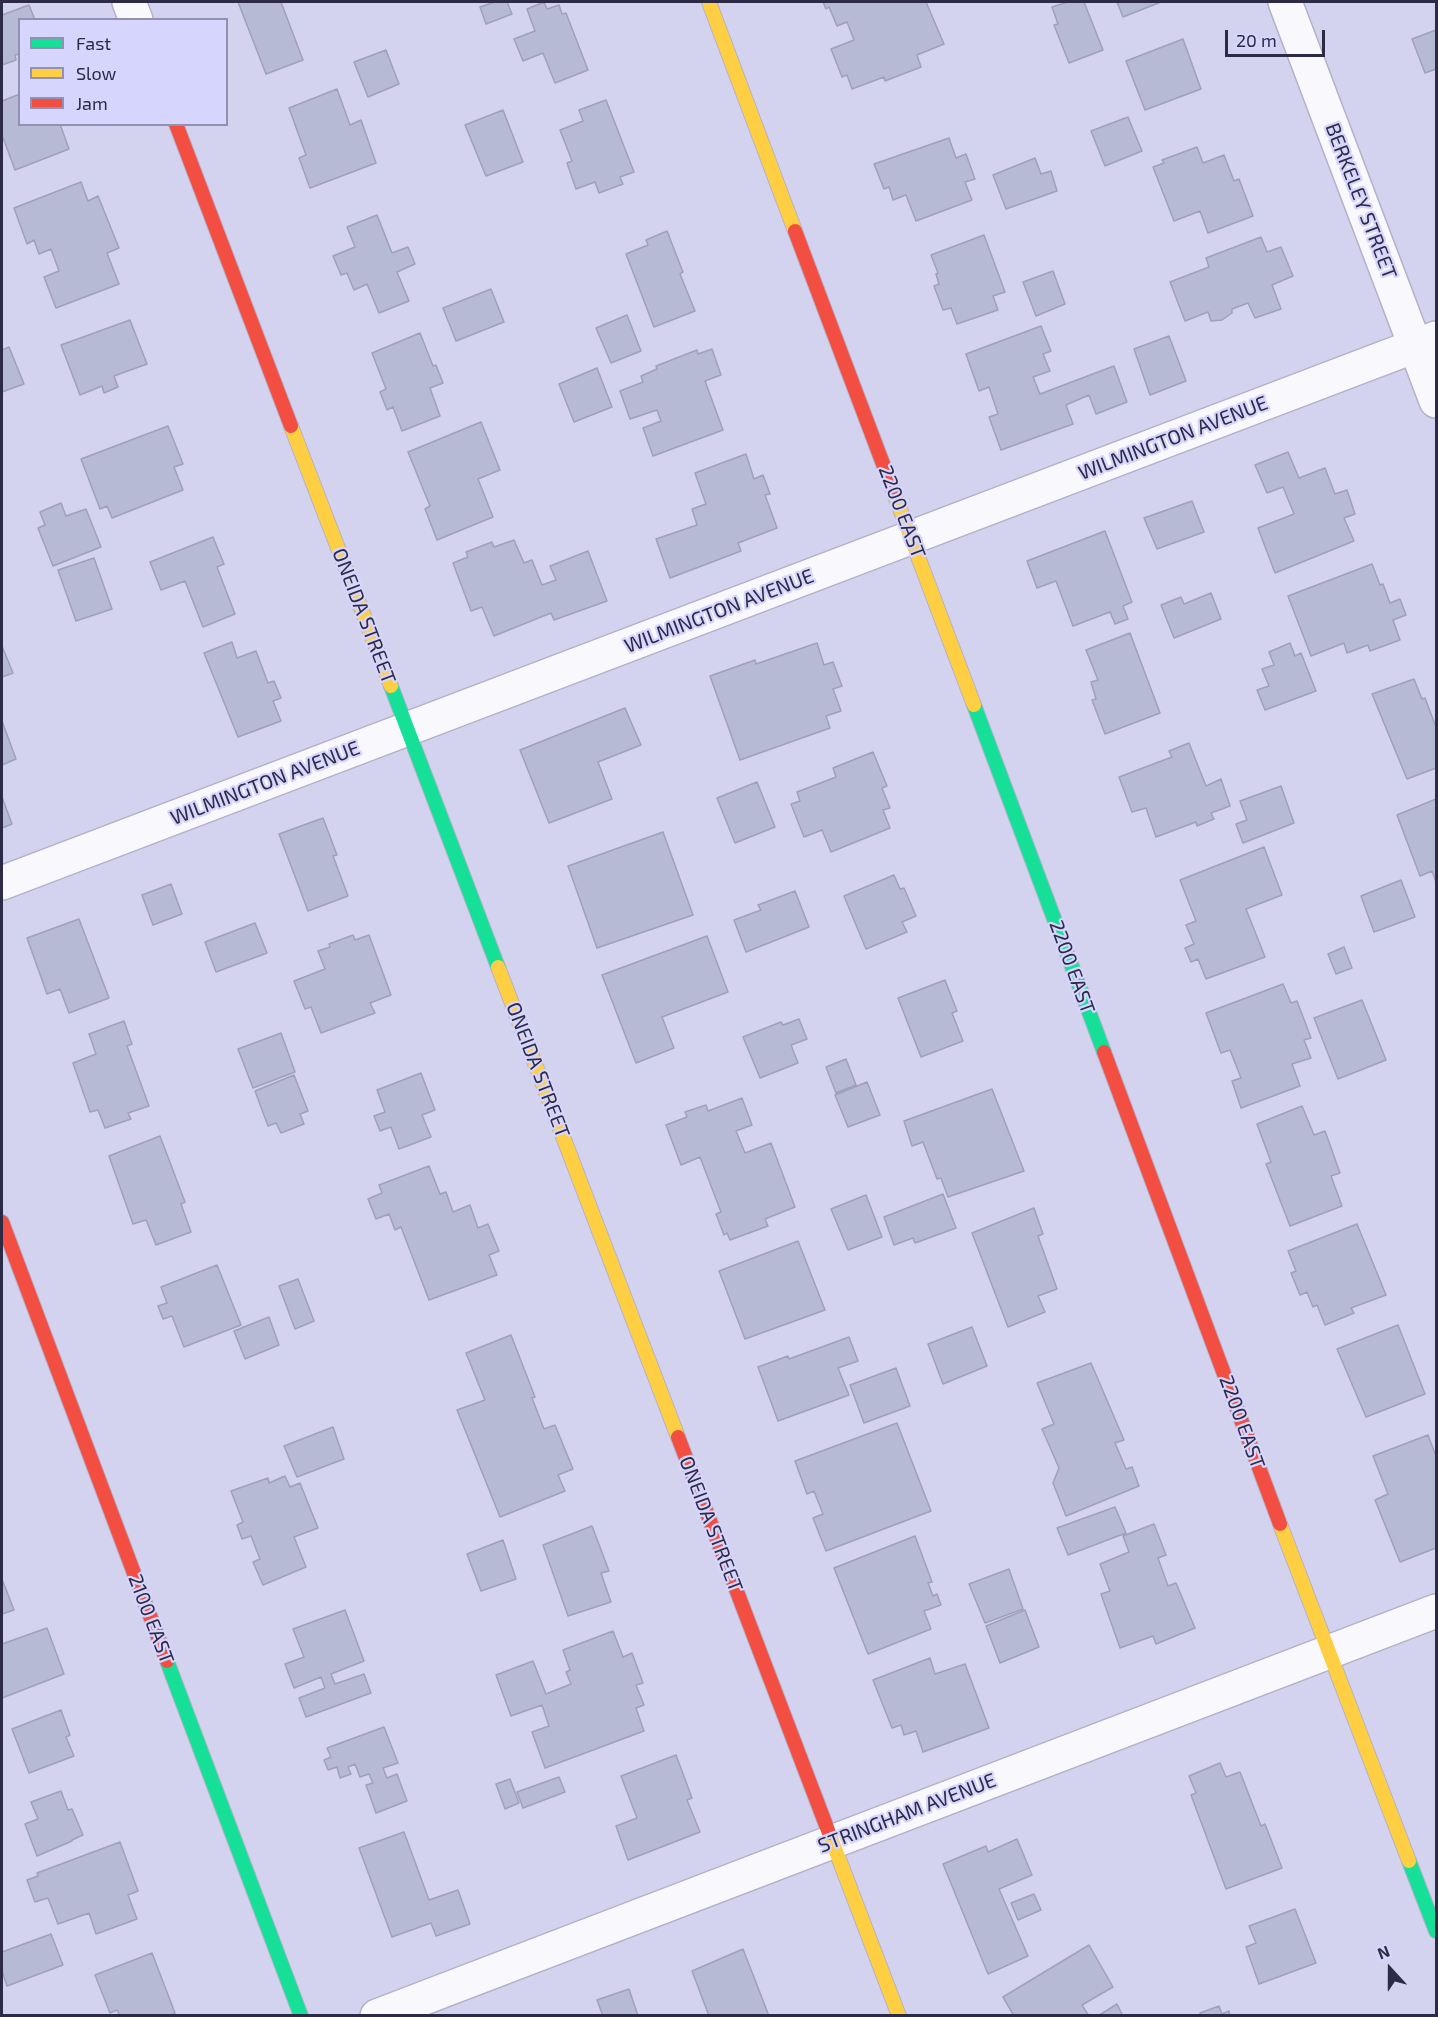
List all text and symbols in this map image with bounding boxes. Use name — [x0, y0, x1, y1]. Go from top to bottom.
legend — [18, 18, 228, 126]
scale bar — [1228, 18, 1328, 56]
text: 20 m — [1236, 29, 1277, 51]
text: Fast — [76, 32, 111, 54]
text: Slow — [76, 62, 116, 84]
text: Jam — [76, 92, 108, 114]
street label: BERKELEY STREET — [1320, 120, 1402, 282]
street label: WILMINGTON AVENUE — [1075, 391, 1271, 485]
street label: 2200 EAST — [873, 462, 931, 562]
street label: ONEIDA STREET — [327, 545, 401, 687]
street label: WILMINGTON AVENUE — [621, 564, 817, 658]
street label: WILMINGTON AVENUE — [167, 736, 363, 830]
street label: 2200 EAST — [1044, 917, 1100, 1017]
street label: ONEIDA STREET — [501, 999, 575, 1141]
street label: 2200 EAST — [1214, 1372, 1270, 1472]
street label: ONEIDA STREET — [674, 1453, 748, 1595]
street label: 2100 EAST — [123, 1571, 179, 1667]
street label: STRINGHAM AVENUE — [815, 1768, 999, 1858]
north arrow — [1360, 1939, 1420, 1999]
text: N — [1375, 1941, 1392, 1963]

